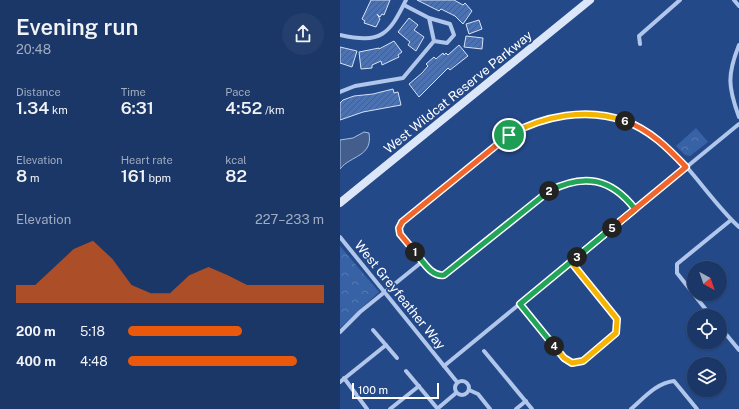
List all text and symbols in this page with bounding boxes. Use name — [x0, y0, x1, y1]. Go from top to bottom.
button: share — [282, 13, 324, 55]
text: Evening run — [16, 14, 138, 40]
street label: West Wildcat Reserve Parkway — [381, 27, 535, 156]
text: 20:48 — [16, 42, 51, 57]
text: Distance — [16, 86, 61, 98]
text: Time — [121, 86, 146, 98]
text: Pace — [225, 86, 250, 98]
text: 1.34 — [16, 98, 49, 118]
text: 6:31 — [121, 98, 154, 118]
text: 4:52 — [225, 98, 262, 118]
text: km — [49, 104, 68, 116]
text: /km — [262, 104, 284, 116]
pin: 6 — [615, 111, 635, 131]
text: 6 — [621, 115, 629, 127]
pin — [492, 118, 526, 152]
icon: arrive — [498, 124, 520, 146]
text: Elevation — [16, 154, 63, 166]
text: Heart rate — [121, 154, 173, 166]
text: kcal — [225, 154, 247, 166]
text: 8 — [16, 166, 27, 186]
text: 161 — [121, 166, 146, 186]
text: 82 — [225, 166, 247, 186]
text: m — [27, 172, 39, 184]
text: bpm — [146, 172, 171, 184]
pin: 2 — [539, 181, 559, 201]
text: 2 — [546, 185, 553, 197]
text: Elevation — [16, 212, 71, 227]
text: 227–233 m — [255, 212, 324, 227]
pin: 5 — [602, 218, 622, 238]
text: 5 — [608, 222, 616, 234]
street label: West Greyfeather Way — [352, 238, 448, 352]
pin: 1 — [405, 242, 425, 262]
text: 1 — [413, 246, 417, 258]
pin: 3 — [567, 247, 587, 267]
text: 3 — [573, 251, 581, 263]
north arrow — [687, 261, 727, 301]
map controls — [687, 261, 727, 397]
button: locate — [687, 309, 727, 349]
text: 200 m — [16, 324, 56, 339]
text: 5:18 — [80, 324, 105, 339]
pin: 4 — [544, 336, 564, 356]
text: 4 — [550, 340, 558, 352]
text: 400 m — [16, 354, 56, 369]
text: 4:48 — [80, 354, 108, 369]
button: layers — [687, 357, 727, 397]
scale bar — [352, 381, 439, 400]
text: 100 m — [358, 384, 388, 396]

